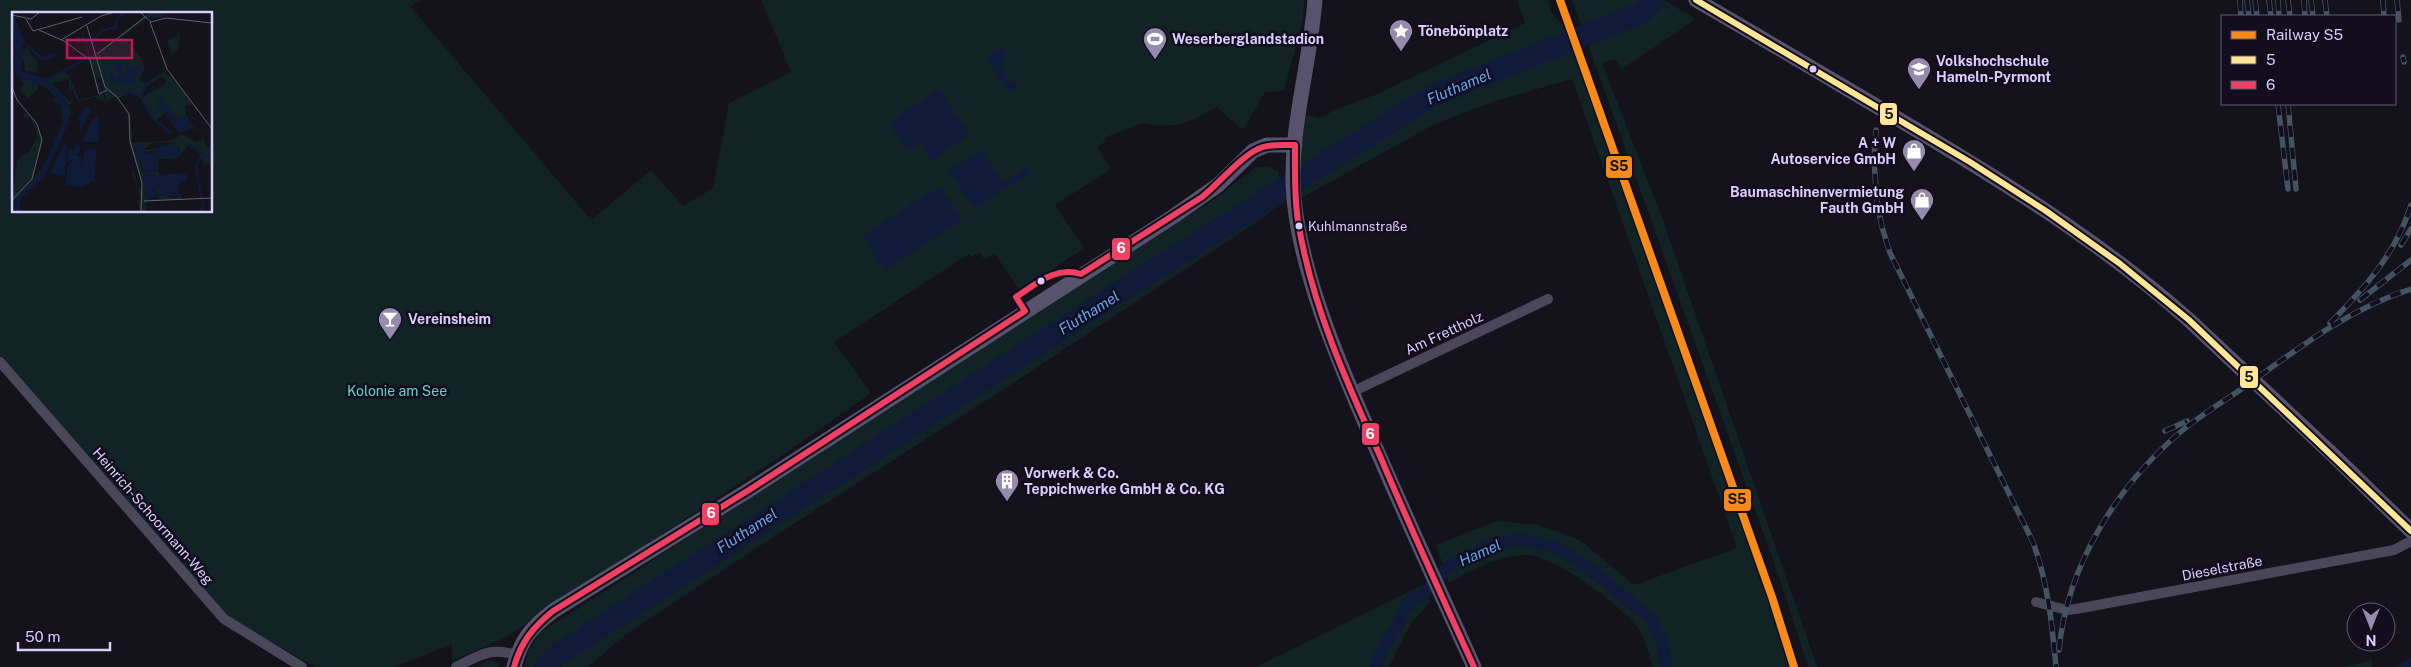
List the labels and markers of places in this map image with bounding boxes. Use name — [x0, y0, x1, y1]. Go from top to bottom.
place icon: Tönebönplatz — [1388, 18, 1414, 52]
place label: Tönebönplatz — [1418, 23, 1508, 39]
sports icon: Weserberglandstadion — [1142, 26, 1168, 60]
place label: Weserberglandstadion — [1172, 31, 1324, 47]
place label: Volkshochschule Hameln-Pyrmont — [1936, 53, 2051, 85]
school or university icon: Volkshochschule Hameln-Pyrmont — [1906, 56, 1932, 90]
unlabelled marker — [1808, 64, 1818, 74]
place label: A + W Autoservice GmbH — [1771, 135, 1896, 167]
shop icon: A + W Autoservice GmbH — [1901, 138, 1927, 172]
place label: Baumaschinenvermietung Fauth GmbH — [1730, 184, 1904, 216]
shop icon: Baumaschinenvermietung Fauth GmbH — [1909, 187, 1935, 221]
place label: Kuhlmannstraße — [1308, 219, 1407, 234]
marker: Kuhlmannstraße — [1294, 221, 1304, 231]
unlabelled marker — [1036, 276, 1046, 286]
bar icon: Vereinsheim — [377, 306, 403, 340]
place label: Vereinsheim — [408, 311, 491, 327]
place label: Vorwerk & Co. Teppichwerke GmbH & Co. KG — [1024, 465, 1225, 497]
building icon: Vorwerk & Co. Teppichwerke GmbH & Co. KG — [994, 468, 1020, 502]

